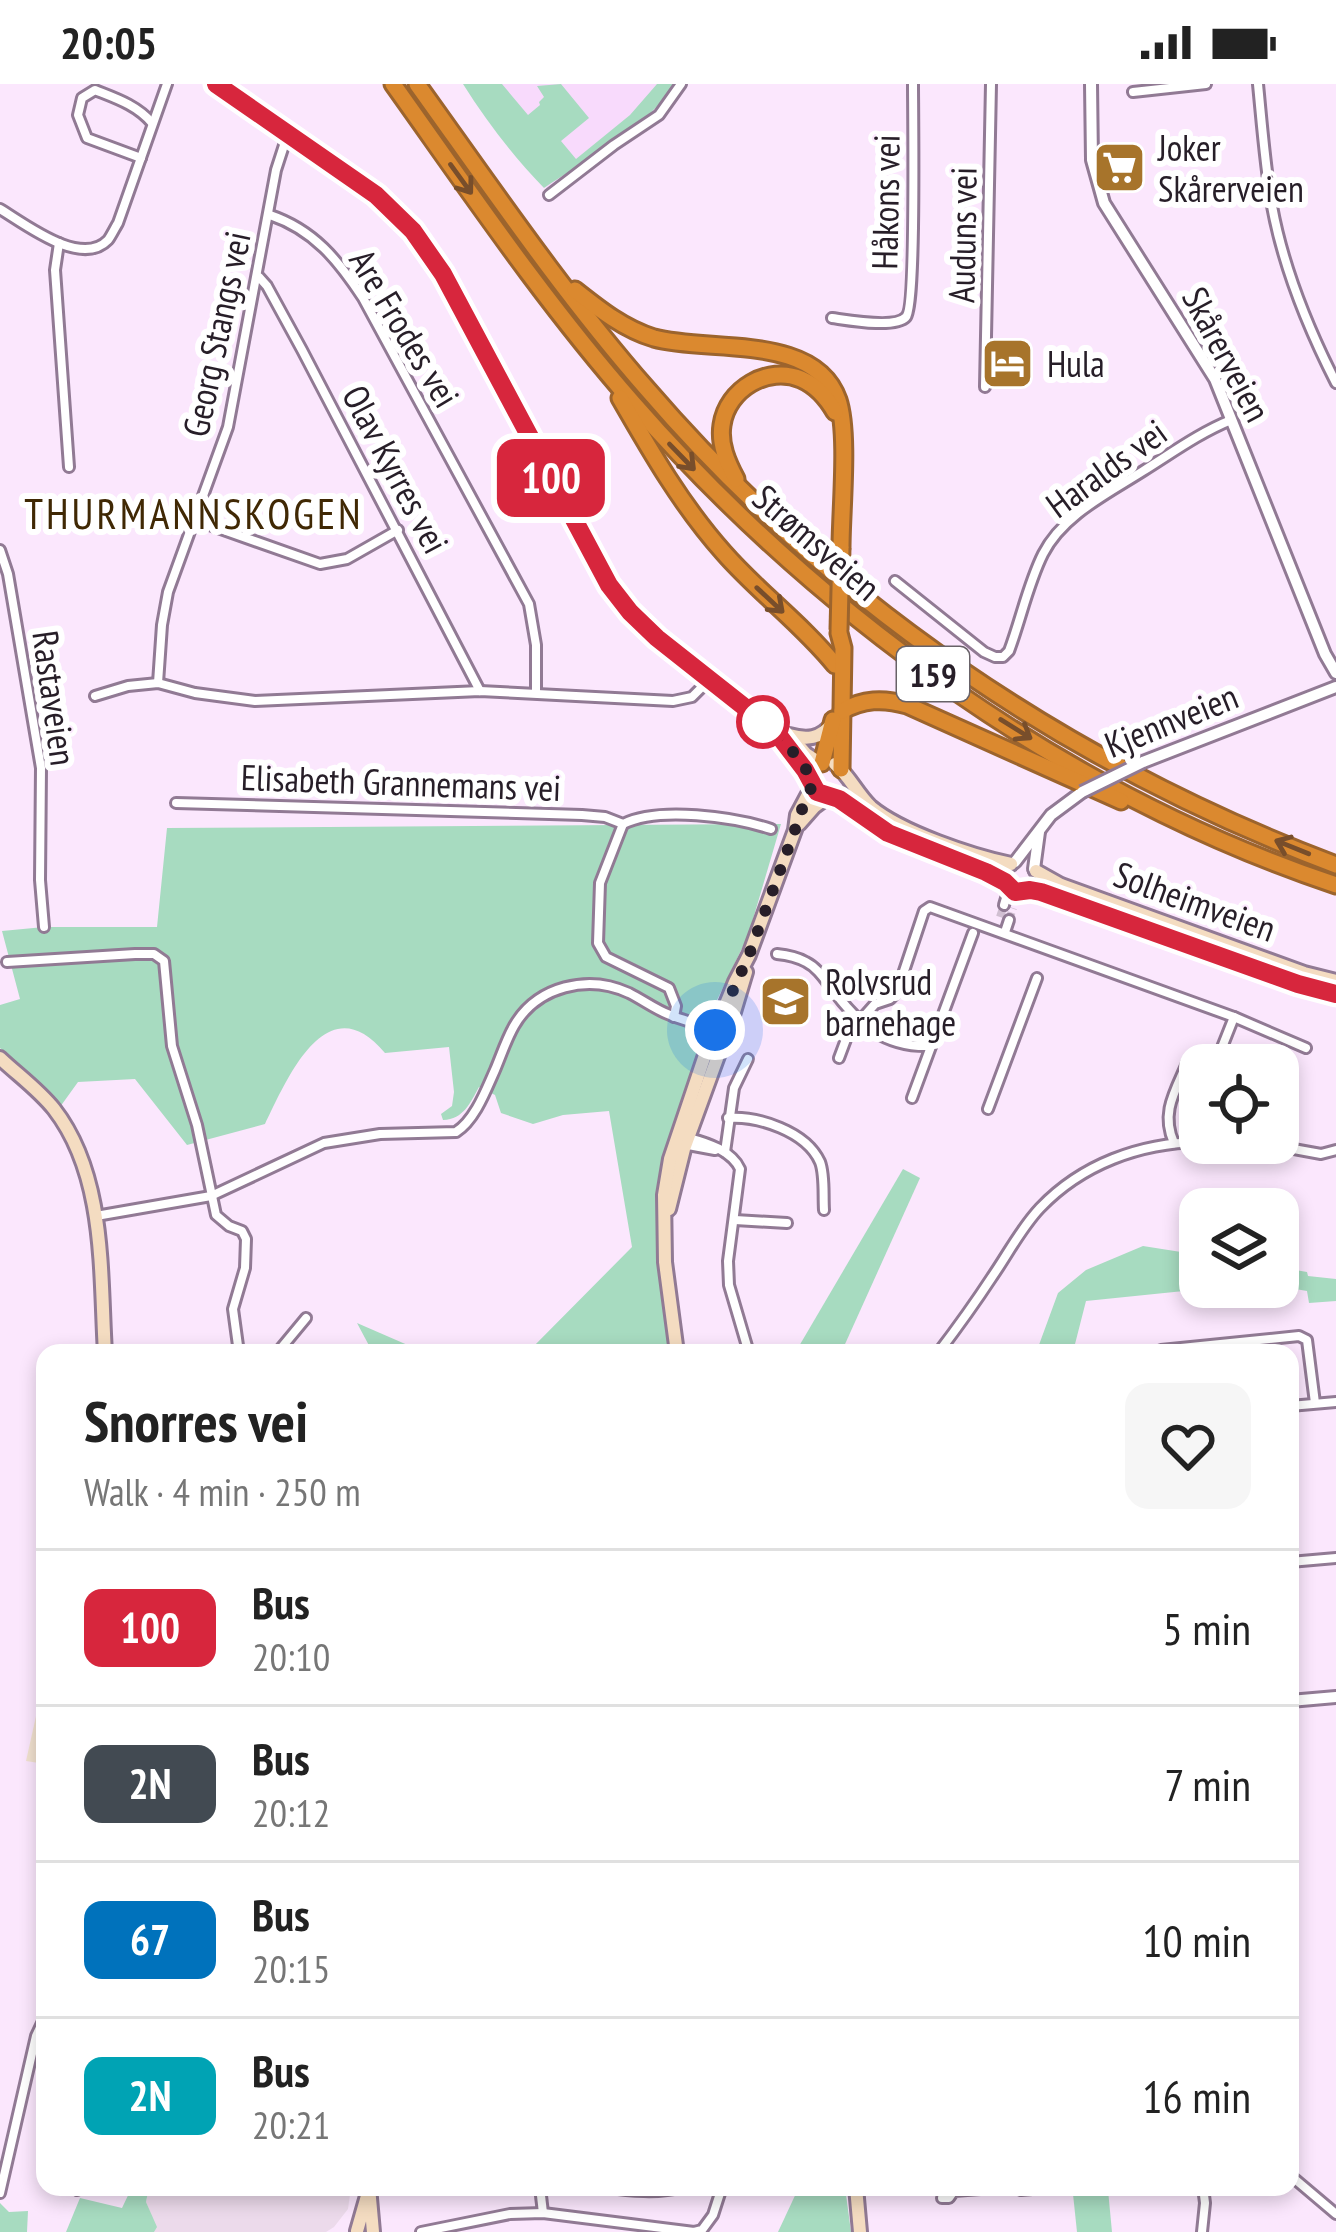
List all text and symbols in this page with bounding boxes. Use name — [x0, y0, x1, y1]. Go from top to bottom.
text: 20:05 — [60, 13, 157, 71]
place label: Joker Skårerveien — [1157, 124, 1304, 212]
street label: Håkons vei — [860, 134, 910, 270]
supermarket icon: Joker Skårerveien — [1091, 140, 1147, 196]
one-way arrow — [448, 162, 473, 195]
street label: Auduns vei — [937, 167, 987, 303]
street label: Georg Stangs vei — [171, 227, 261, 441]
street label: Are Frodes vei — [339, 240, 471, 416]
street label: Skårerveien — [1172, 279, 1282, 429]
hotel icon: Hula — [980, 335, 1036, 391]
place label: Hula — [1047, 340, 1105, 387]
street label: Olav Kyrres vei — [332, 377, 460, 561]
street label: Haralds vei — [1036, 408, 1176, 528]
line badge: 100 — [482, 439, 620, 517]
one-way arrow — [668, 442, 696, 471]
text: 100 — [521, 450, 581, 505]
street label: Strømsveien — [744, 474, 890, 610]
district label: THURMANNSKOGEN — [24, 486, 364, 541]
one-way arrow — [755, 585, 784, 613]
street label: Rastaveien — [22, 628, 88, 768]
road number: 159 — [897, 647, 969, 701]
street label: Kjennveien — [1098, 672, 1244, 768]
unlabelled marker — [738, 697, 788, 747]
one-way arrow — [998, 717, 1032, 741]
street label: Elisabeth Grannemans vei — [240, 753, 562, 811]
one-way arrow — [1274, 835, 1311, 856]
street label: Solheimveien — [1108, 850, 1282, 952]
place label: Rolvsrud barnehage — [825, 958, 956, 1046]
school or university icon: Rolvsrud barnehage — [758, 974, 814, 1030]
your location — [685, 1000, 745, 1060]
map controls — [1179, 1044, 1299, 1308]
button: locate — [1179, 1044, 1299, 1164]
button: layers — [1179, 1188, 1299, 1308]
button: heart — [1125, 1383, 1251, 1509]
text: Snorres vei — [84, 1384, 308, 1458]
text: Walk · 4 min · 250 m — [84, 1466, 361, 1517]
text: Bus — [252, 1573, 310, 1631]
text: 5 min — [1162, 1599, 1251, 1657]
text: 100 — [120, 1600, 180, 1655]
text: 20:10 — [252, 1631, 330, 1682]
text: Bus — [252, 1729, 310, 1787]
text: 7 min — [1164, 1755, 1251, 1813]
text: 2N — [129, 1756, 171, 1811]
text: 20:12 — [252, 1787, 330, 1838]
text: Bus — [252, 1885, 310, 1943]
text: 10 min — [1142, 1911, 1251, 1969]
text: 67 — [130, 1912, 170, 1967]
text: 20:15 — [252, 1943, 330, 1994]
text: Bus — [252, 2041, 310, 2099]
text: 16 min — [1142, 2067, 1251, 2125]
text: 2N — [129, 2068, 171, 2123]
text: 20:21 — [252, 2099, 330, 2150]

